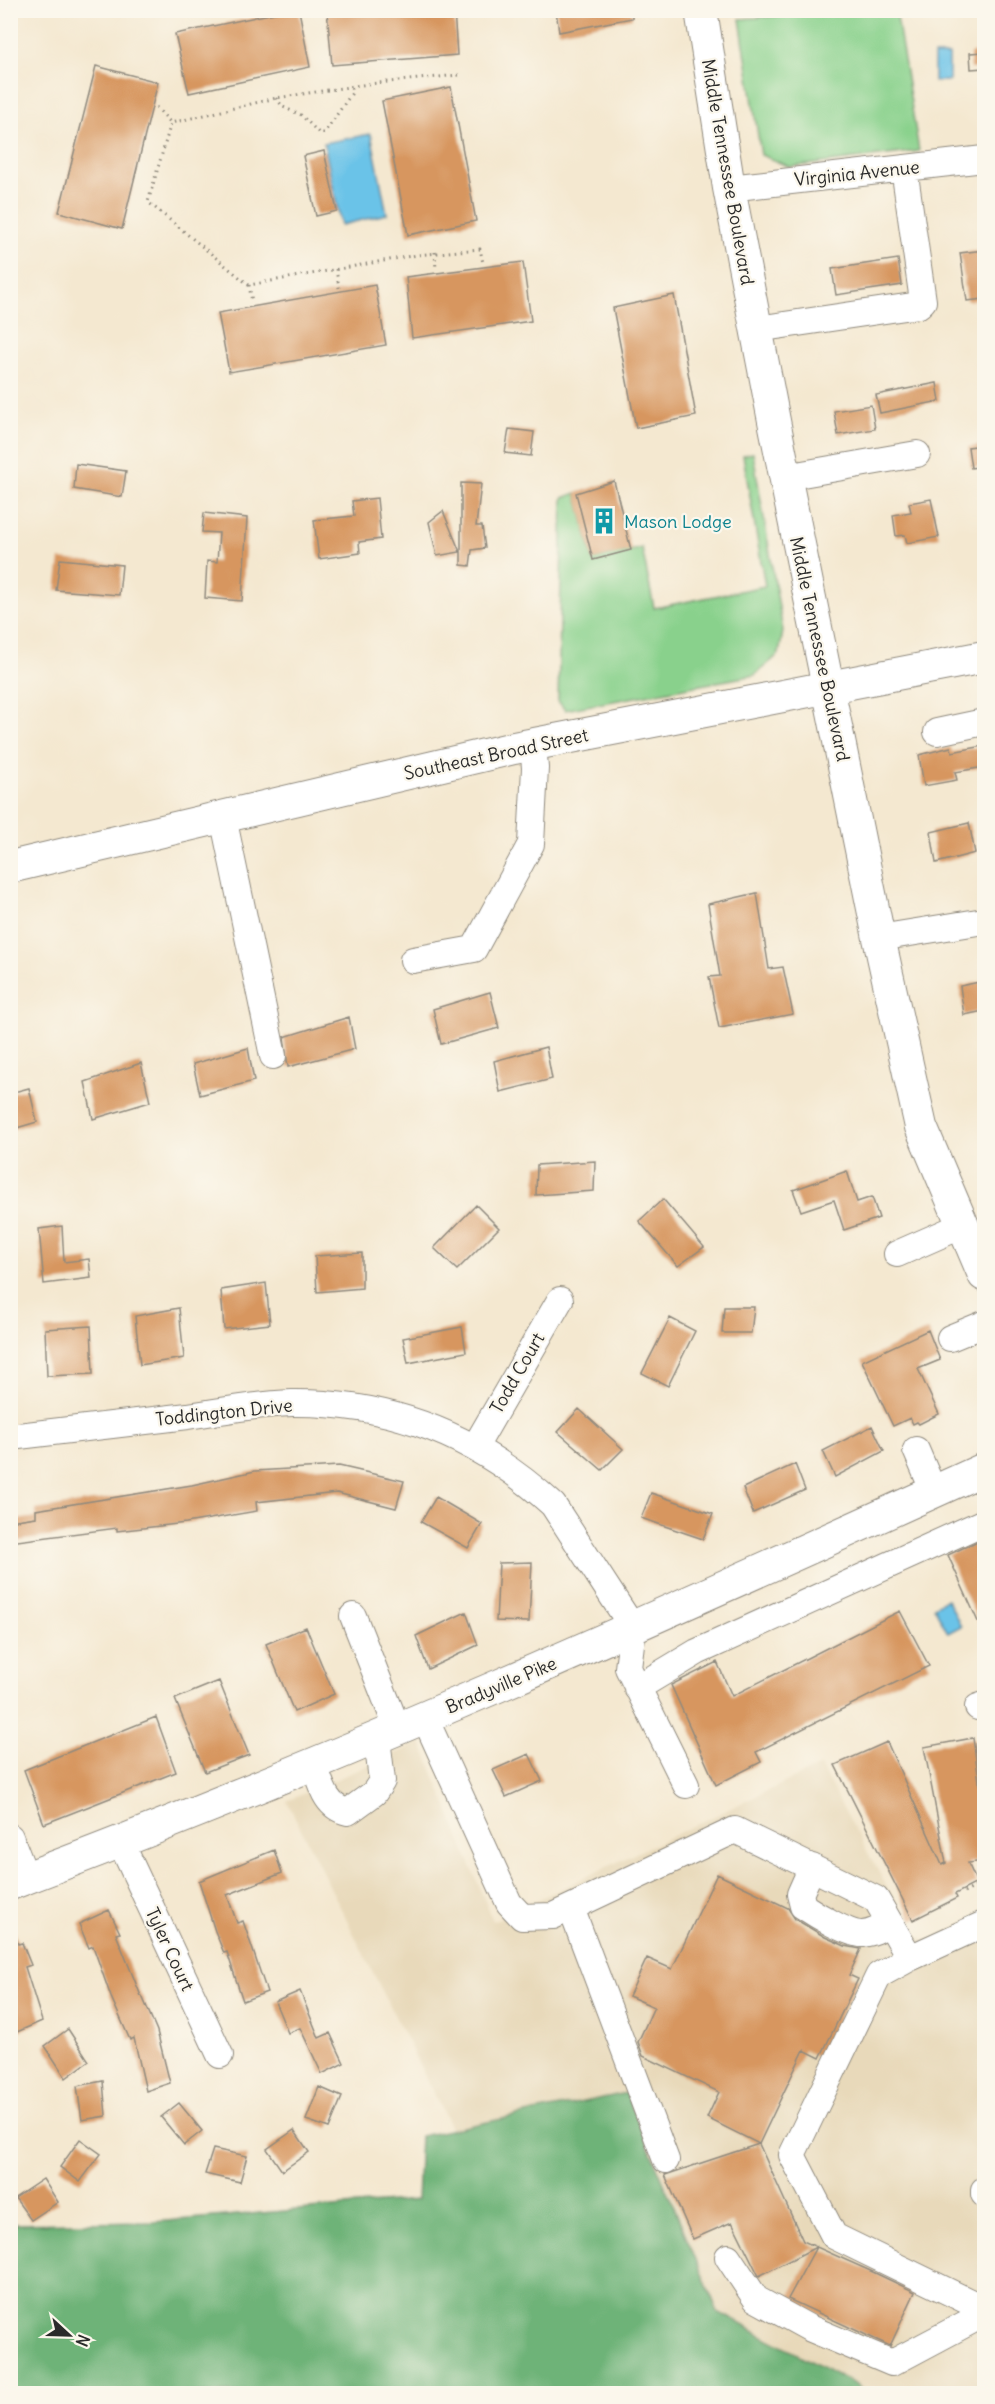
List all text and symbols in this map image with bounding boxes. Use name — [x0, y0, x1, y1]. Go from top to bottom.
street label: Middle Tennessee Boulevard — [697, 57, 759, 287]
street label: Virginia Avenue — [793, 155, 921, 191]
building icon: Mason Lodge — [589, 506, 619, 536]
place label: Mason Lodge — [624, 510, 732, 533]
street label: Middle Tennessee Boulevard — [785, 535, 855, 764]
street label: Southeast Broad Street — [402, 723, 590, 785]
street label: Todd Court — [485, 1328, 549, 1418]
street label: Toddington Drive — [154, 1393, 294, 1431]
street label: Bradyville Pike — [442, 1651, 560, 1719]
street label: Tyler Court — [141, 1904, 199, 1994]
north arrow — [39, 2305, 99, 2365]
text: N — [72, 2332, 94, 2349]

